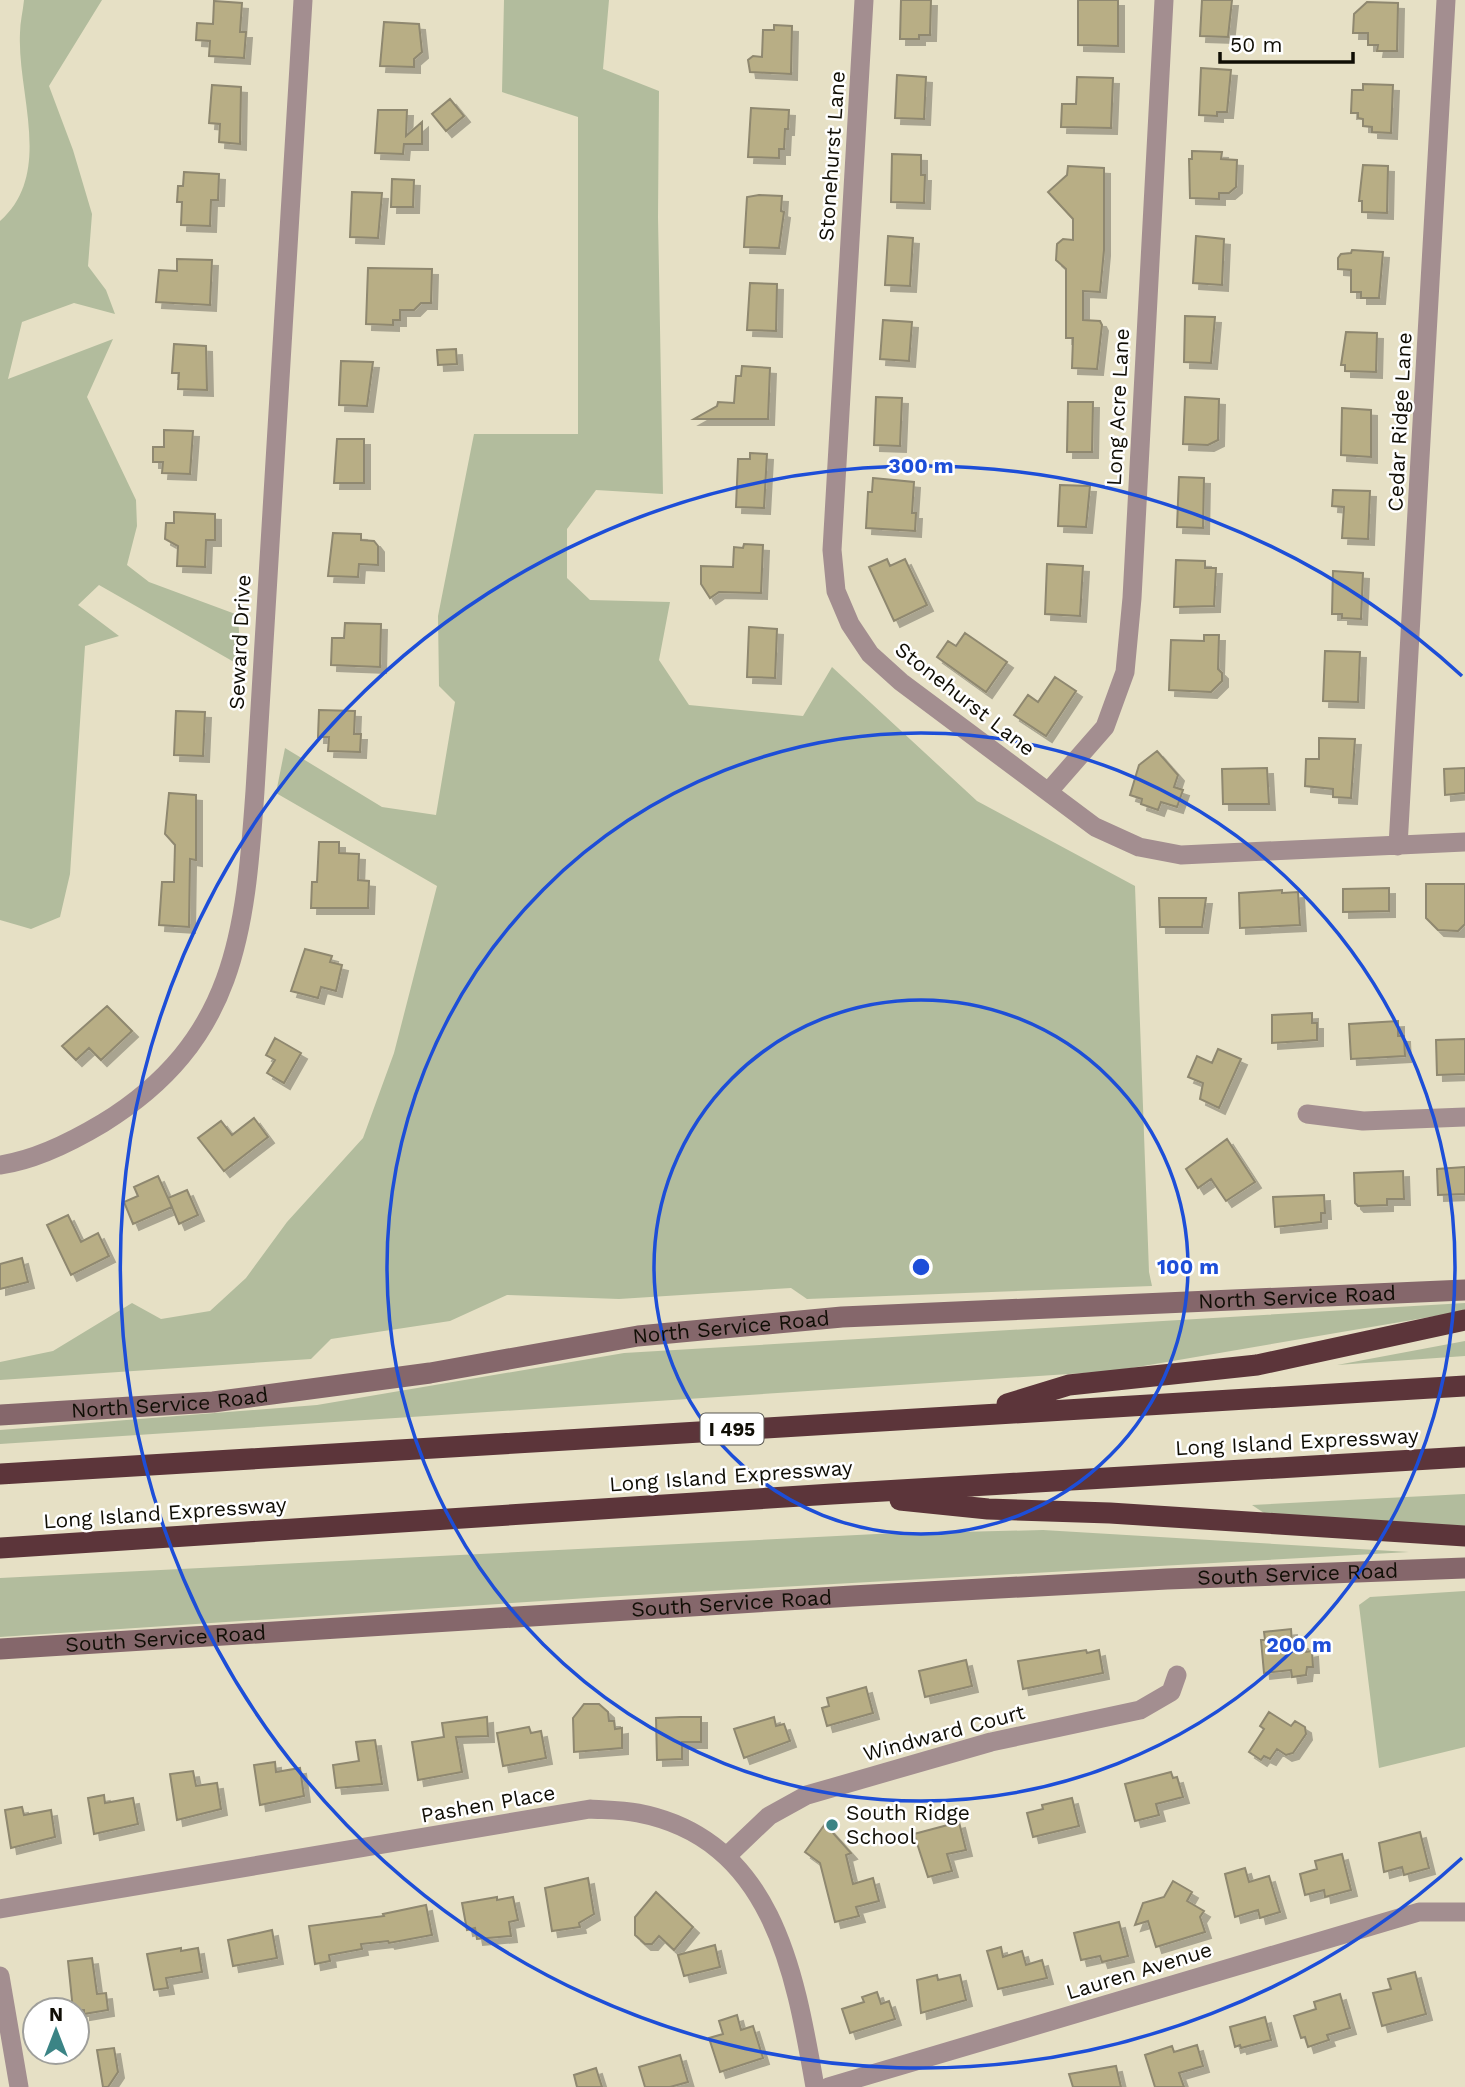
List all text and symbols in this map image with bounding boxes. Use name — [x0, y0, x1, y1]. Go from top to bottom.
scale bar — [1220, 21, 1353, 65]
text: 50 m — [1230, 32, 1282, 57]
street label: Stonehurst Lane — [813, 70, 850, 242]
street label: Long Acre Lane — [1101, 328, 1134, 486]
street label: Cedar Ridge Lane — [1382, 332, 1417, 512]
text: 300 m — [888, 453, 954, 478]
street label: Seward Drive — [223, 574, 256, 710]
street label: Stonehurst Lane — [890, 636, 1040, 761]
text: 100 m — [1157, 1254, 1219, 1279]
centre of rings — [909, 1255, 933, 1279]
street label: North Service Road — [1198, 1280, 1396, 1314]
street label: North Service Road — [631, 1305, 831, 1348]
street label: North Service Road — [70, 1382, 270, 1423]
road number: I 495 — [700, 1414, 764, 1444]
street label: Long Island Expressway — [1175, 1423, 1420, 1460]
street label: Long Island Expressway — [608, 1455, 854, 1496]
street label: Long Island Expressway — [42, 1492, 288, 1533]
street label: South Service Road — [1197, 1557, 1399, 1590]
street label: South Service Road — [630, 1584, 833, 1622]
street label: South Service Road — [65, 1619, 267, 1657]
text: 200 m — [1266, 1632, 1332, 1657]
street label: Windward Court — [860, 1699, 1028, 1766]
street label: Pashen Place — [419, 1779, 557, 1828]
place label: South Ridge School — [846, 1800, 970, 1849]
marker: South Ridge School — [824, 1817, 840, 1833]
street label: Lauren Avenue — [1063, 1936, 1215, 2005]
north arrow — [21, 1996, 91, 2066]
text: N — [49, 2003, 63, 2026]

